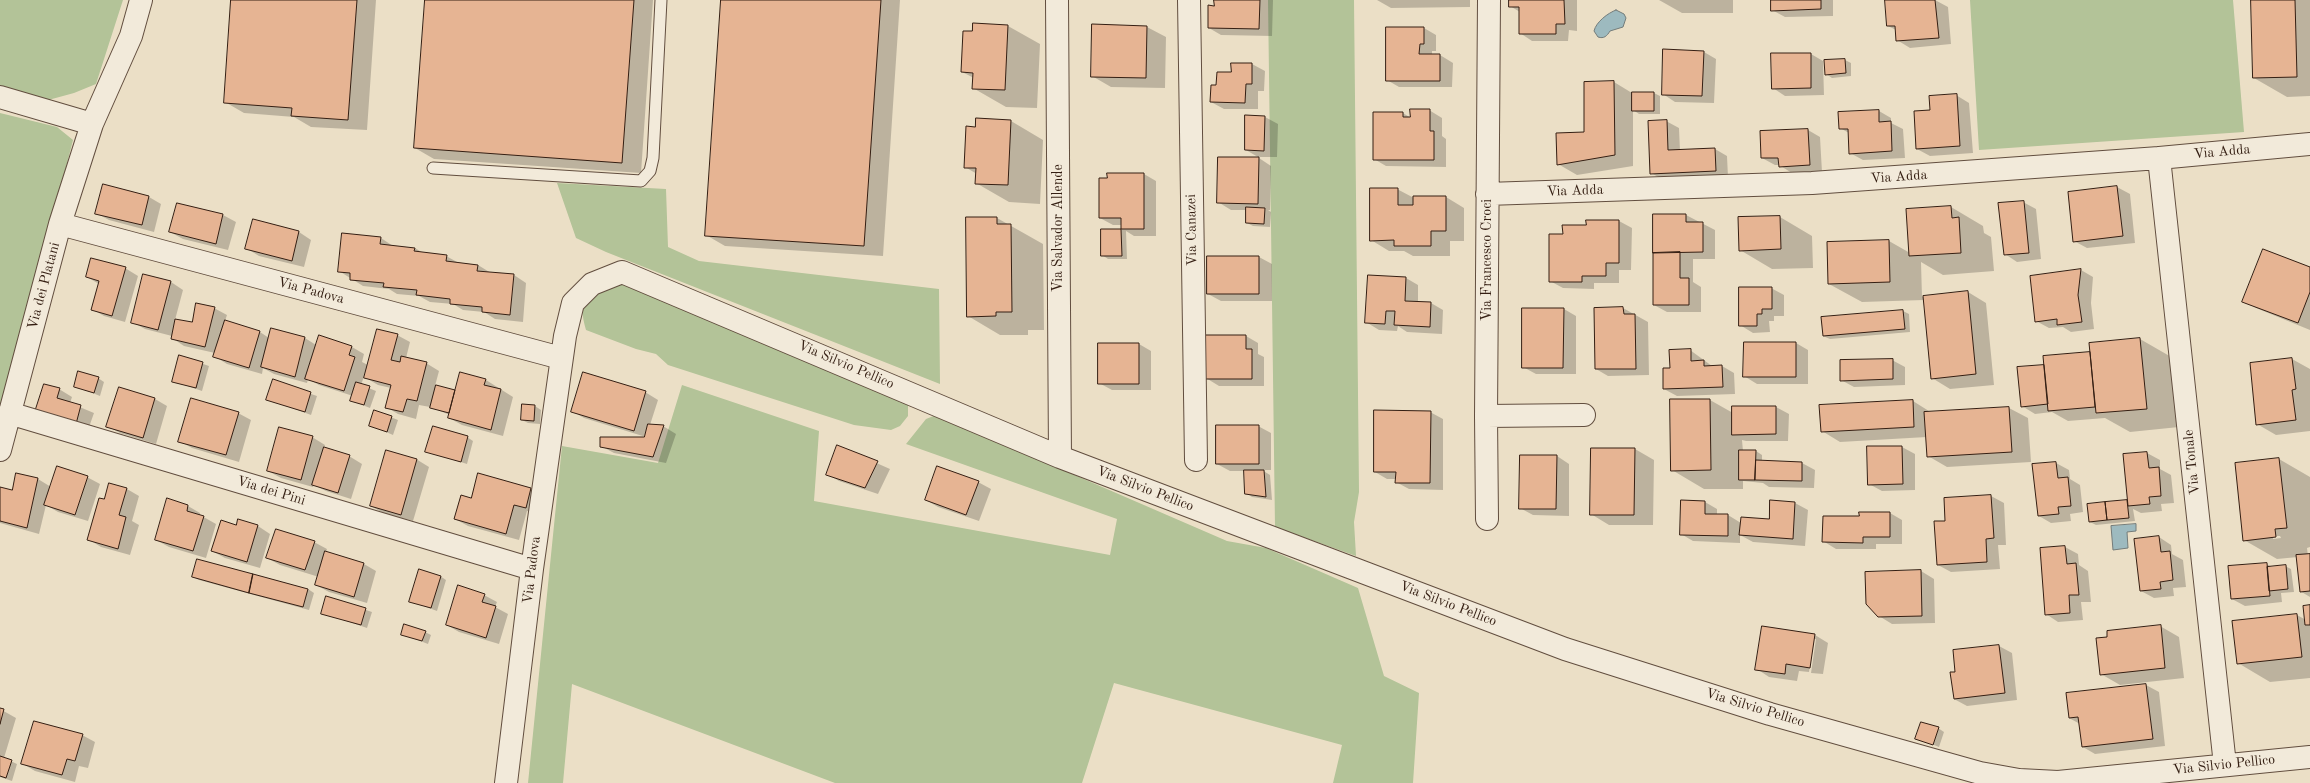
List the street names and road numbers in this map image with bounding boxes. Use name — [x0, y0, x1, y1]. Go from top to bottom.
street label: Via Adda — [2193, 141, 2251, 163]
street label: Via Salvador Allende — [1050, 164, 1066, 292]
street label: Via Adda — [1870, 167, 1928, 187]
street label: Via Adda — [1546, 182, 1604, 200]
street label: Via Canazei — [1183, 194, 1201, 266]
street label: Via Francesco Croci — [1479, 199, 1495, 321]
street label: Via dei Platani — [24, 241, 64, 331]
street label: Via Padova — [276, 274, 346, 308]
street label: Via Silvio Pellico — [795, 337, 897, 393]
street label: Via Tonale — [2180, 429, 2204, 495]
street label: Via Silvio Pellico — [1094, 463, 1196, 515]
street label: Via dei Pini — [235, 473, 307, 509]
street label: Via Padova — [520, 535, 544, 605]
street label: Via Silvio Pellico — [1397, 578, 1499, 630]
street label: Via Silvio Pellico — [1703, 685, 1807, 731]
street label: Via Silvio Pellico — [2172, 751, 2276, 779]

